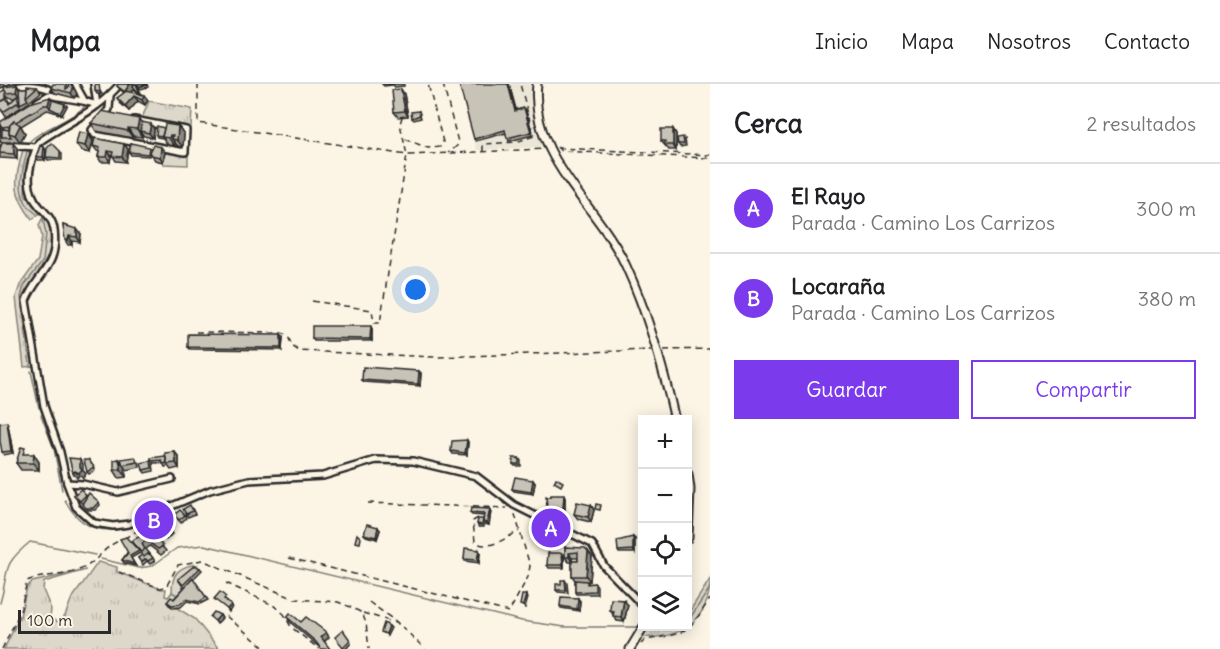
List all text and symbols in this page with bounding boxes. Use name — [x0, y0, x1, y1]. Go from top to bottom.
text: Mapa — [30, 23, 100, 59]
text: Inicio — [815, 28, 868, 55]
text: Mapa — [901, 28, 954, 55]
text: Nosotros — [987, 28, 1071, 55]
text: Contacto — [1104, 28, 1190, 55]
text: Cerca — [734, 107, 803, 140]
text: 2 resultados — [1087, 111, 1196, 136]
text: El Rayo — [791, 182, 865, 210]
text: A — [747, 196, 760, 221]
text: 300 m — [1136, 196, 1196, 221]
text: Parada · Camino Los Carrizos — [791, 210, 1055, 235]
text: Locaraña — [791, 272, 885, 300]
your location — [401, 275, 430, 304]
text: B — [747, 286, 760, 311]
text: 380 m — [1138, 286, 1196, 311]
text: Parada · Camino Los Carrizos — [791, 300, 1055, 325]
button: Guardar — [734, 360, 959, 419]
button: Compartir — [971, 360, 1196, 419]
map controls — [638, 415, 692, 631]
button: + — [638, 415, 692, 469]
button: − — [638, 469, 692, 523]
pin: B — [134, 498, 174, 542]
pin: A — [532, 506, 570, 550]
button: locate — [638, 523, 692, 577]
button: layers — [638, 577, 692, 631]
scale bar — [18, 607, 111, 634]
text: 100 m — [27, 610, 72, 630]

